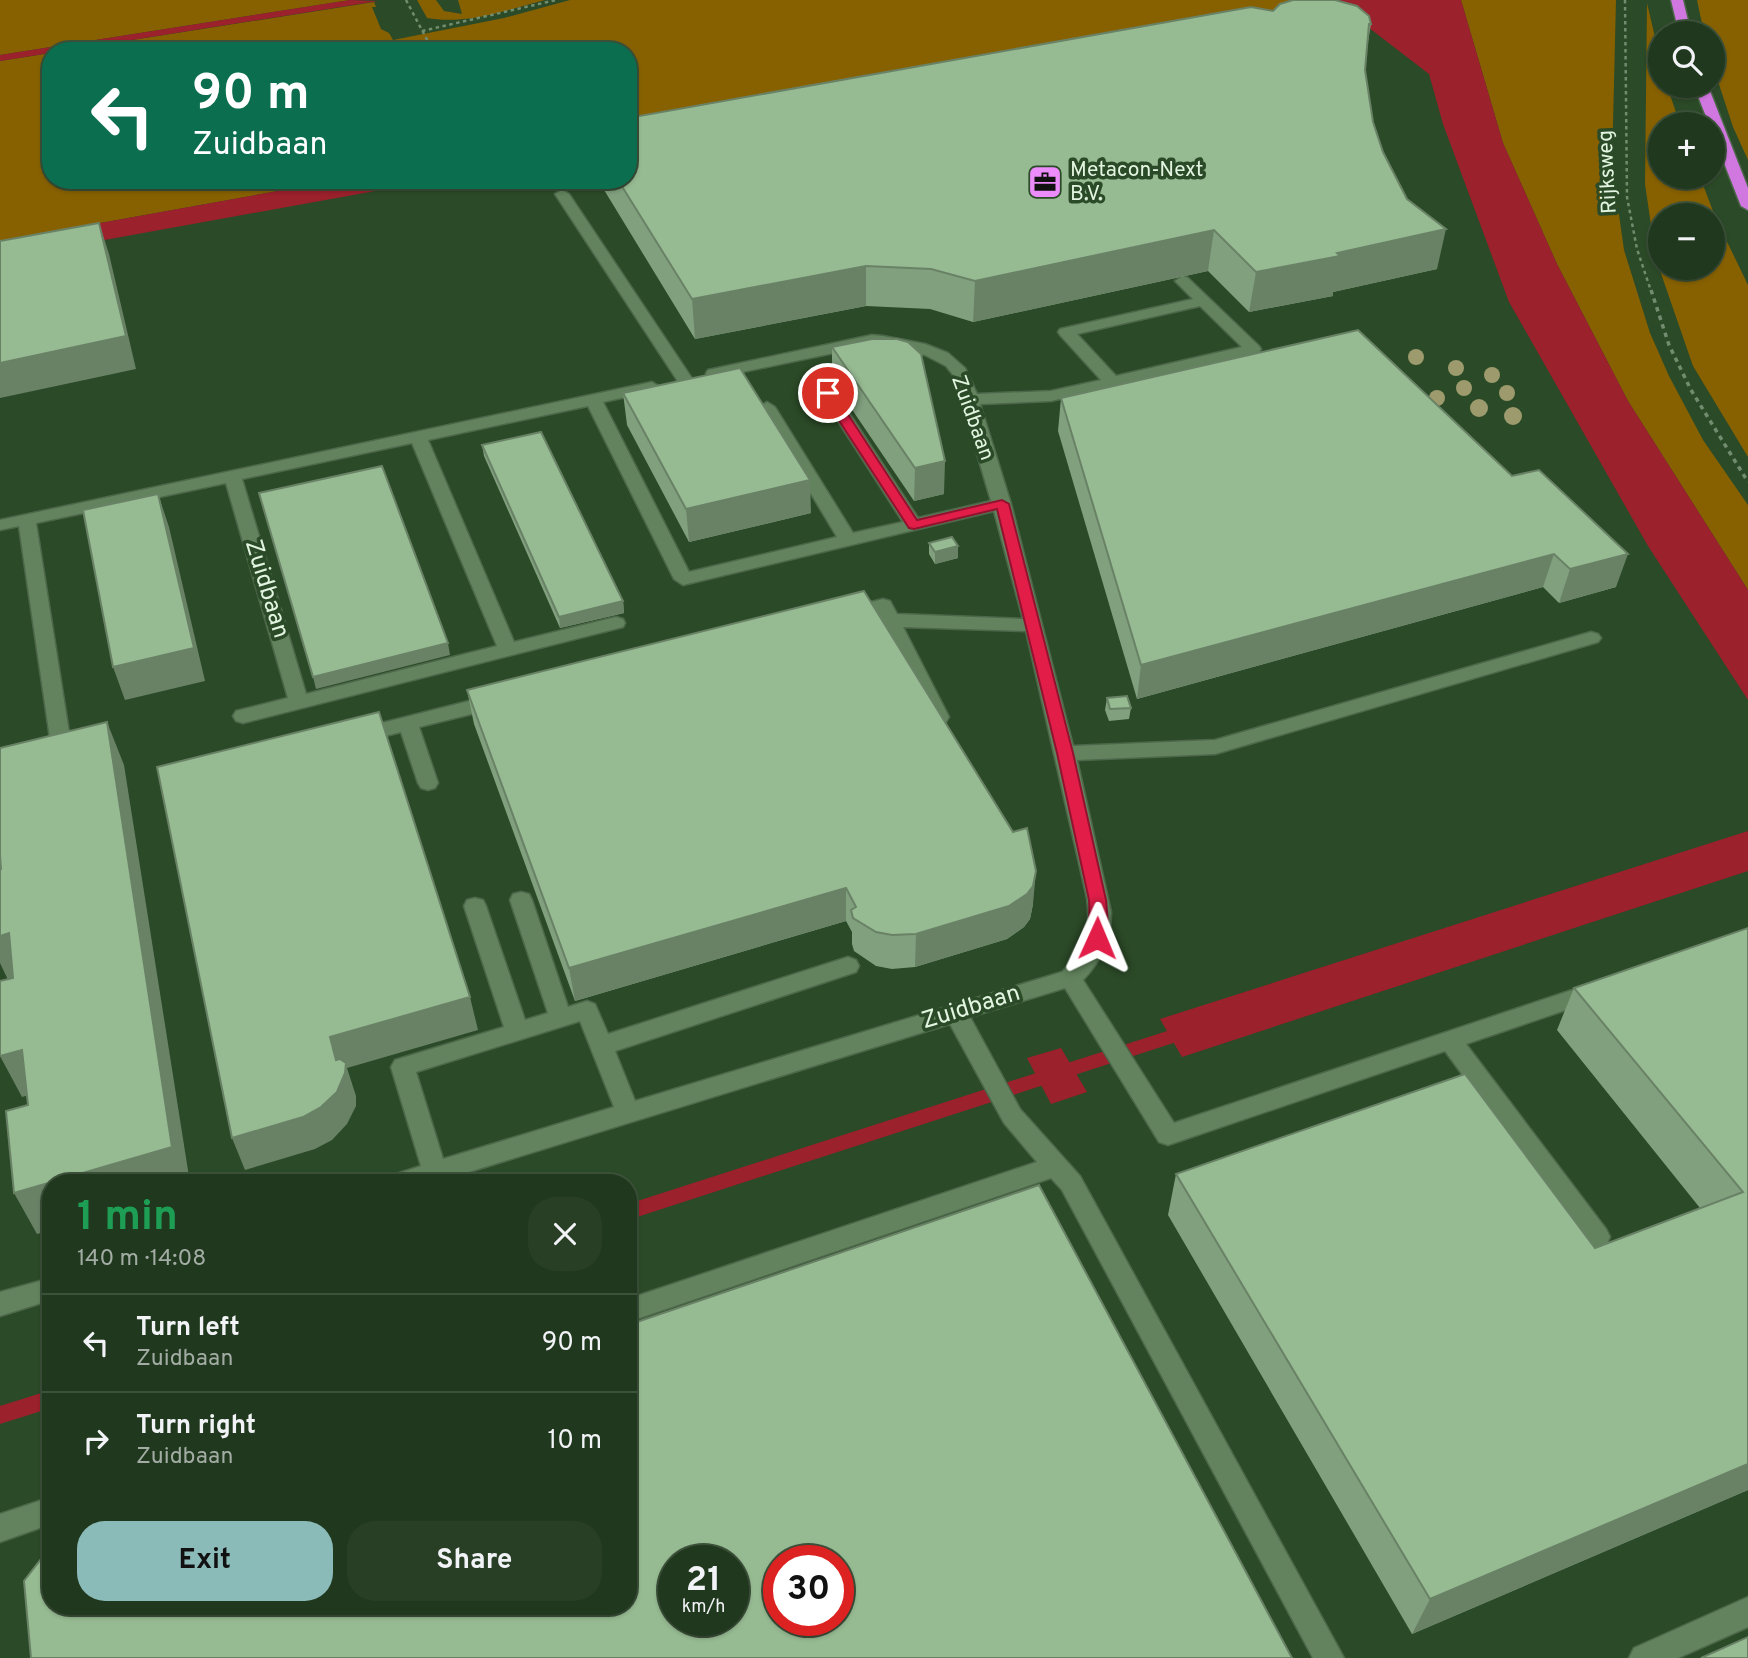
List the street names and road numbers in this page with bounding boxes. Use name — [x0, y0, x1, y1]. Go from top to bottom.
street label: Rijksweg — [1592, 129, 1624, 215]
street label: Zuidbaan — [944, 372, 1000, 464]
street label: Zuidbaan — [237, 536, 295, 642]
street label: Zuidbaan — [918, 979, 1024, 1037]

